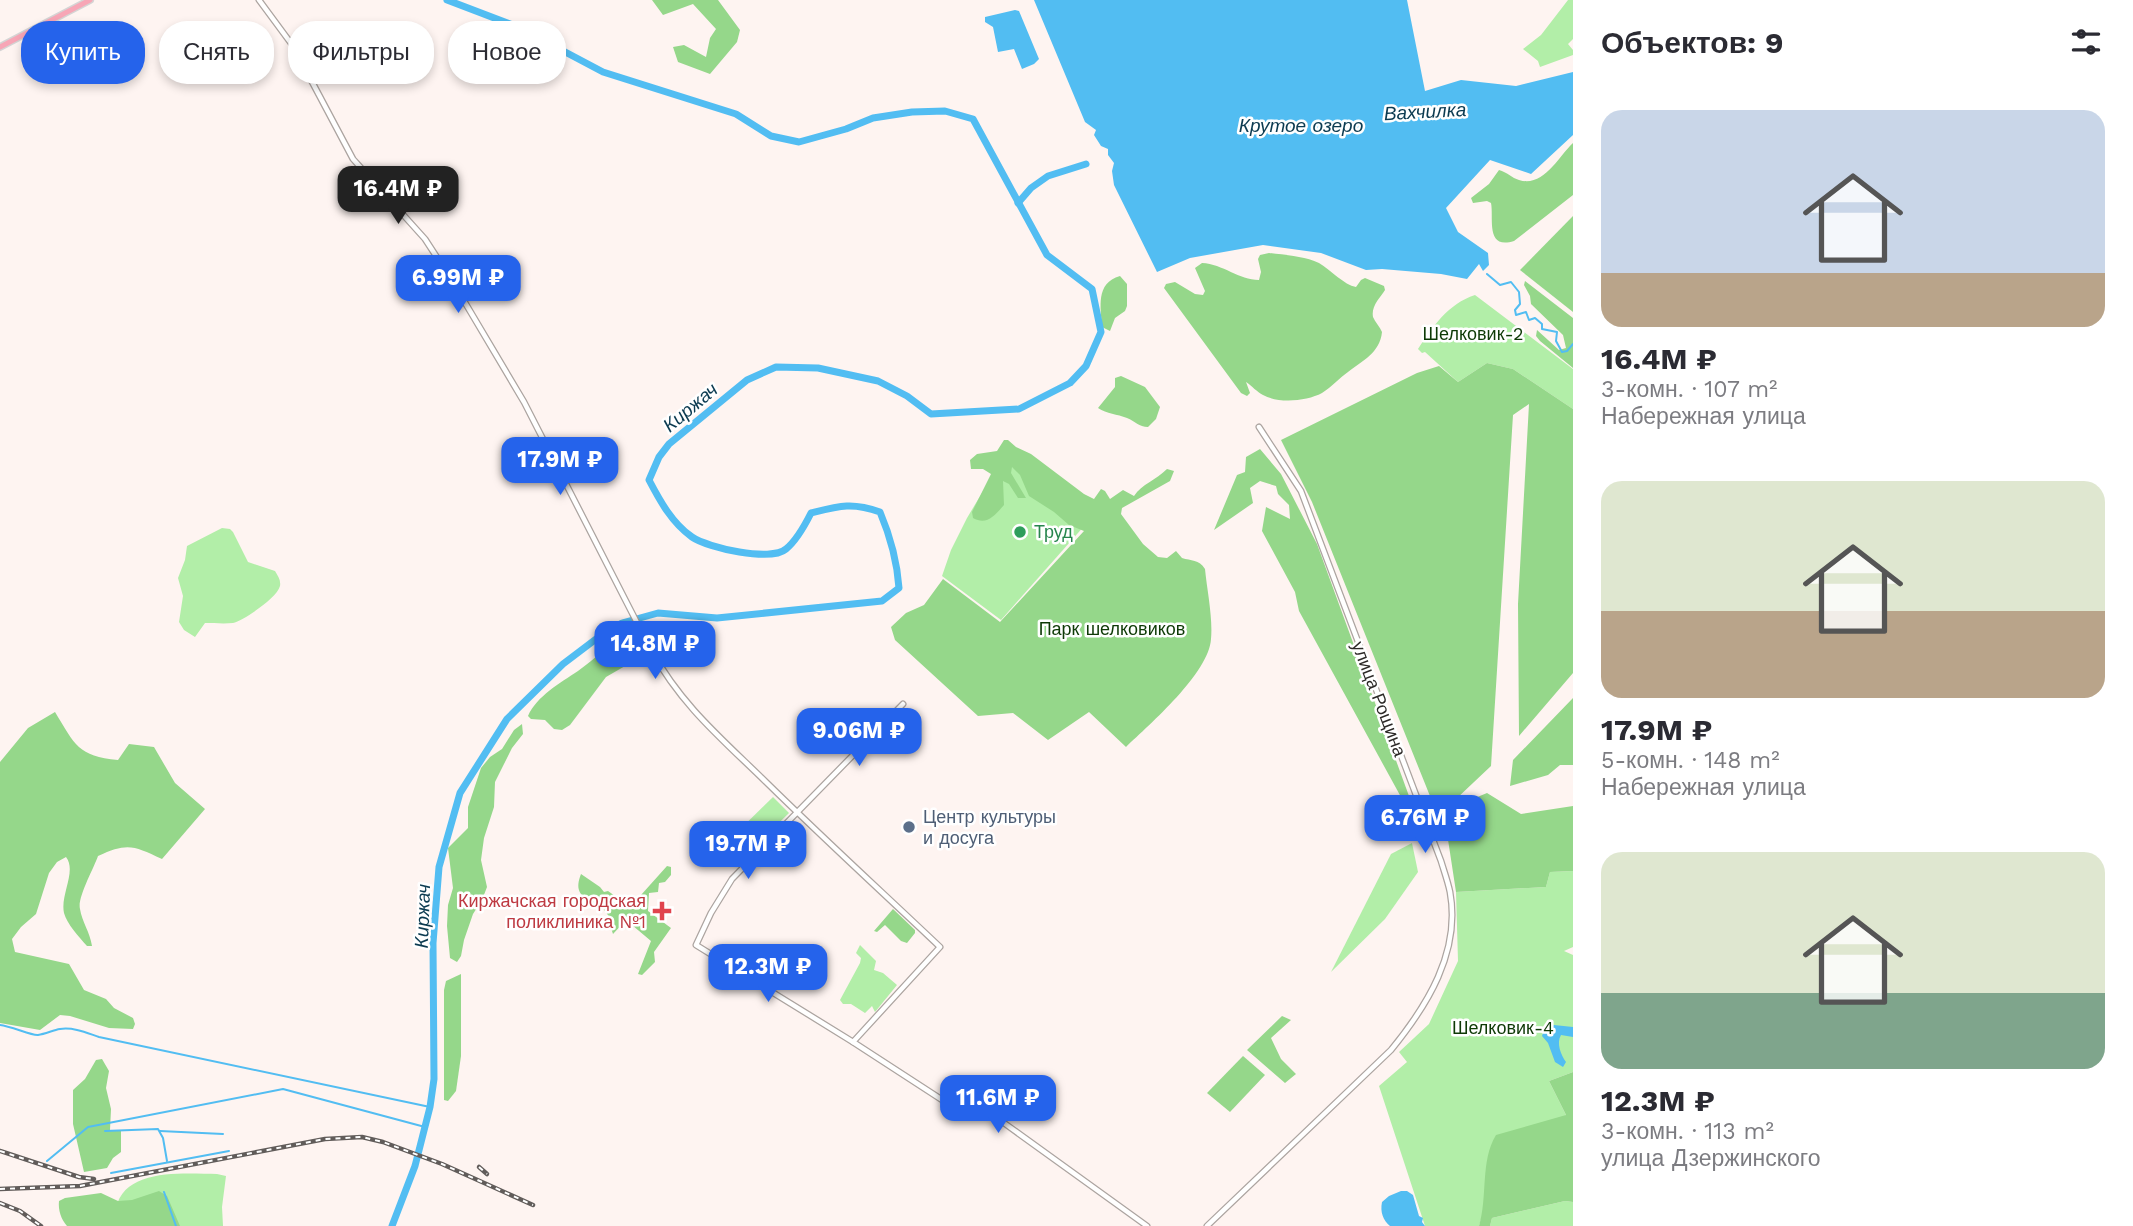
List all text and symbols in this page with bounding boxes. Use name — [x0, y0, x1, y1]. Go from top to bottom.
chip: Купить — [21, 21, 145, 84]
chip: Снять — [159, 21, 274, 84]
chip: Фильтры — [288, 21, 434, 84]
chip: Новое — [448, 21, 566, 84]
icon: filters — [2067, 23, 2105, 61]
text: Объектов: 9 — [1601, 25, 1784, 60]
water label: Вахчилка — [1383, 98, 1467, 125]
water label: Крутое озеро — [1239, 114, 1363, 137]
icon: home — [1790, 155, 1916, 281]
pin: 16.4M ₽ — [333, 166, 463, 226]
text: 16.4M ₽ — [354, 175, 442, 202]
pin: 6.99M ₽ — [393, 256, 523, 315]
text: 6.99M ₽ — [412, 264, 504, 291]
park label: Шелковик-2 — [1423, 323, 1523, 344]
text: 16.4M ₽ — [1601, 341, 1717, 376]
text: 3-комн. · 107 m² — [1601, 376, 1778, 403]
water label: Киржач — [658, 378, 722, 437]
text: Набережная улица — [1601, 403, 1806, 430]
pin: 17.9M ₽ — [495, 438, 625, 497]
text: 17.9M ₽ — [517, 446, 603, 473]
place label: Труд — [1034, 521, 1073, 542]
marker: Труд — [1012, 524, 1028, 540]
icon: home — [1790, 526, 1916, 652]
park label: Парк шелковиков — [1039, 618, 1185, 639]
pin: 14.8M ₽ — [590, 622, 720, 681]
text: 14.8M ₽ — [610, 630, 700, 657]
street label: улица Рощина — [1348, 638, 1411, 760]
pin: 9.06M ₽ — [794, 708, 924, 768]
text: 17.9M ₽ — [1601, 712, 1712, 747]
text: 9.06M ₽ — [813, 717, 905, 744]
text: 5-комн. · 148 m² — [1601, 747, 1780, 774]
text: Набережная улица — [1601, 774, 1806, 801]
pin: 6.76M ₽ — [1360, 796, 1490, 855]
text: 6.76M ₽ — [1380, 804, 1470, 831]
place label: Центр культуры и досуга — [923, 806, 1056, 848]
marker: Центр культуры и досуга — [901, 819, 917, 835]
pin: 19.7M ₽ — [683, 822, 813, 881]
text: 19.7M ₽ — [705, 830, 791, 857]
water label: Киржач — [410, 883, 435, 949]
place label: Киржачская городская поликлиника №1 — [458, 890, 646, 932]
icon: home — [1790, 897, 1916, 1023]
marker: Киржачская городская поликлиника №1 — [652, 901, 672, 921]
pin: 12.3M ₽ — [703, 944, 833, 1004]
text: 12.3M ₽ — [724, 953, 812, 980]
park label: Шелковик-4 — [1452, 1017, 1554, 1038]
pin: 11.6M ₽ — [933, 1076, 1063, 1135]
text: 12.3M ₽ — [1601, 1083, 1715, 1118]
text: 11.6M ₽ — [956, 1084, 1040, 1111]
text: 3-комн. · 113 m² — [1601, 1118, 1774, 1145]
text: улица Дзержинского — [1601, 1145, 1821, 1172]

